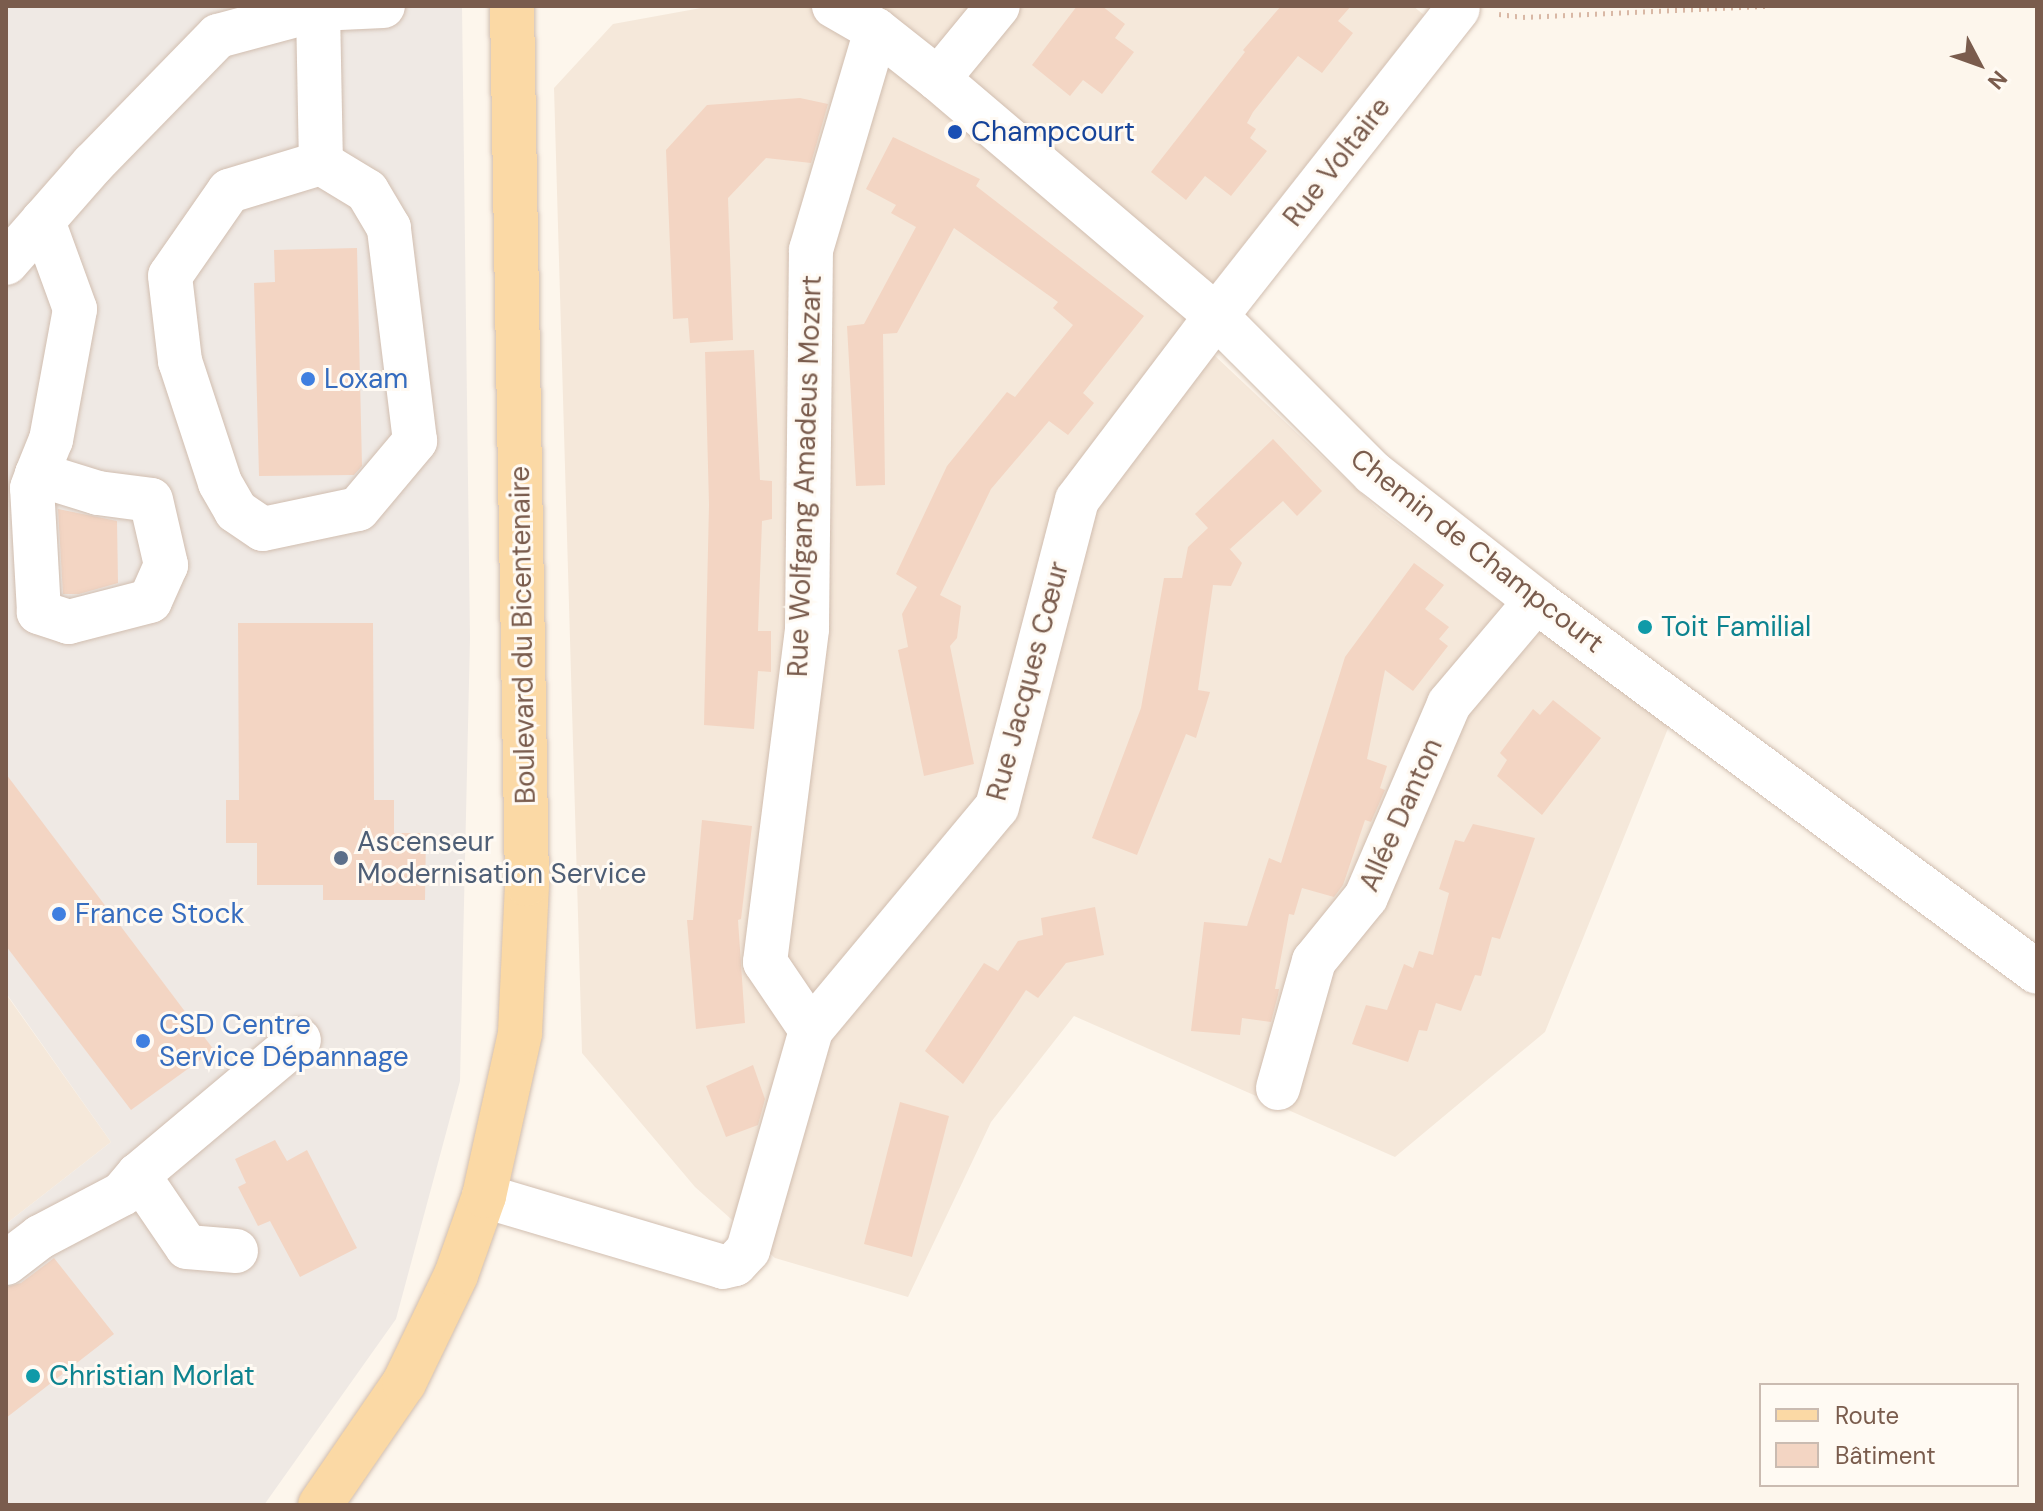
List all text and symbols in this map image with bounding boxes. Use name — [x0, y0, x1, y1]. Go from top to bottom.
north arrow — [1939, 24, 2019, 104]
text: N — [1981, 64, 2014, 96]
street label: Rue Voltaire — [1276, 91, 1398, 233]
place label: Champcourt — [971, 115, 1135, 149]
marker: Champcourt — [946, 123, 964, 141]
street label: Rue Wolfgang Amadeus Mozart — [781, 274, 829, 678]
place label: Loxam — [324, 362, 408, 396]
marker: Loxam — [299, 370, 317, 388]
street label: Chemin de Champcourt — [1344, 442, 1610, 660]
street label: Boulevard du Bicentenaire — [503, 466, 543, 804]
street label: Rue Jacques Cœur — [980, 558, 1076, 804]
place label: Toit Familial — [1661, 610, 1811, 644]
marker: Toit Familial — [1636, 618, 1654, 636]
street label: Allée Danton — [1352, 733, 1450, 897]
place label: Ascenseur Modernisation Service — [357, 825, 646, 891]
marker: Ascenseur Modernisation Service — [332, 849, 350, 867]
place label: France Stock — [75, 897, 245, 931]
marker: France Stock — [50, 905, 68, 923]
place label: CSD Centre Service Dépannage — [159, 1008, 409, 1074]
marker: CSD Centre Service Dépannage — [134, 1032, 152, 1050]
place label: Christian Morlat — [49, 1359, 255, 1393]
marker: Christian Morlat — [24, 1367, 42, 1385]
legend — [1759, 1383, 2019, 1487]
text: Route — [1835, 1400, 1899, 1431]
text: Bâtiment — [1835, 1440, 1936, 1471]

